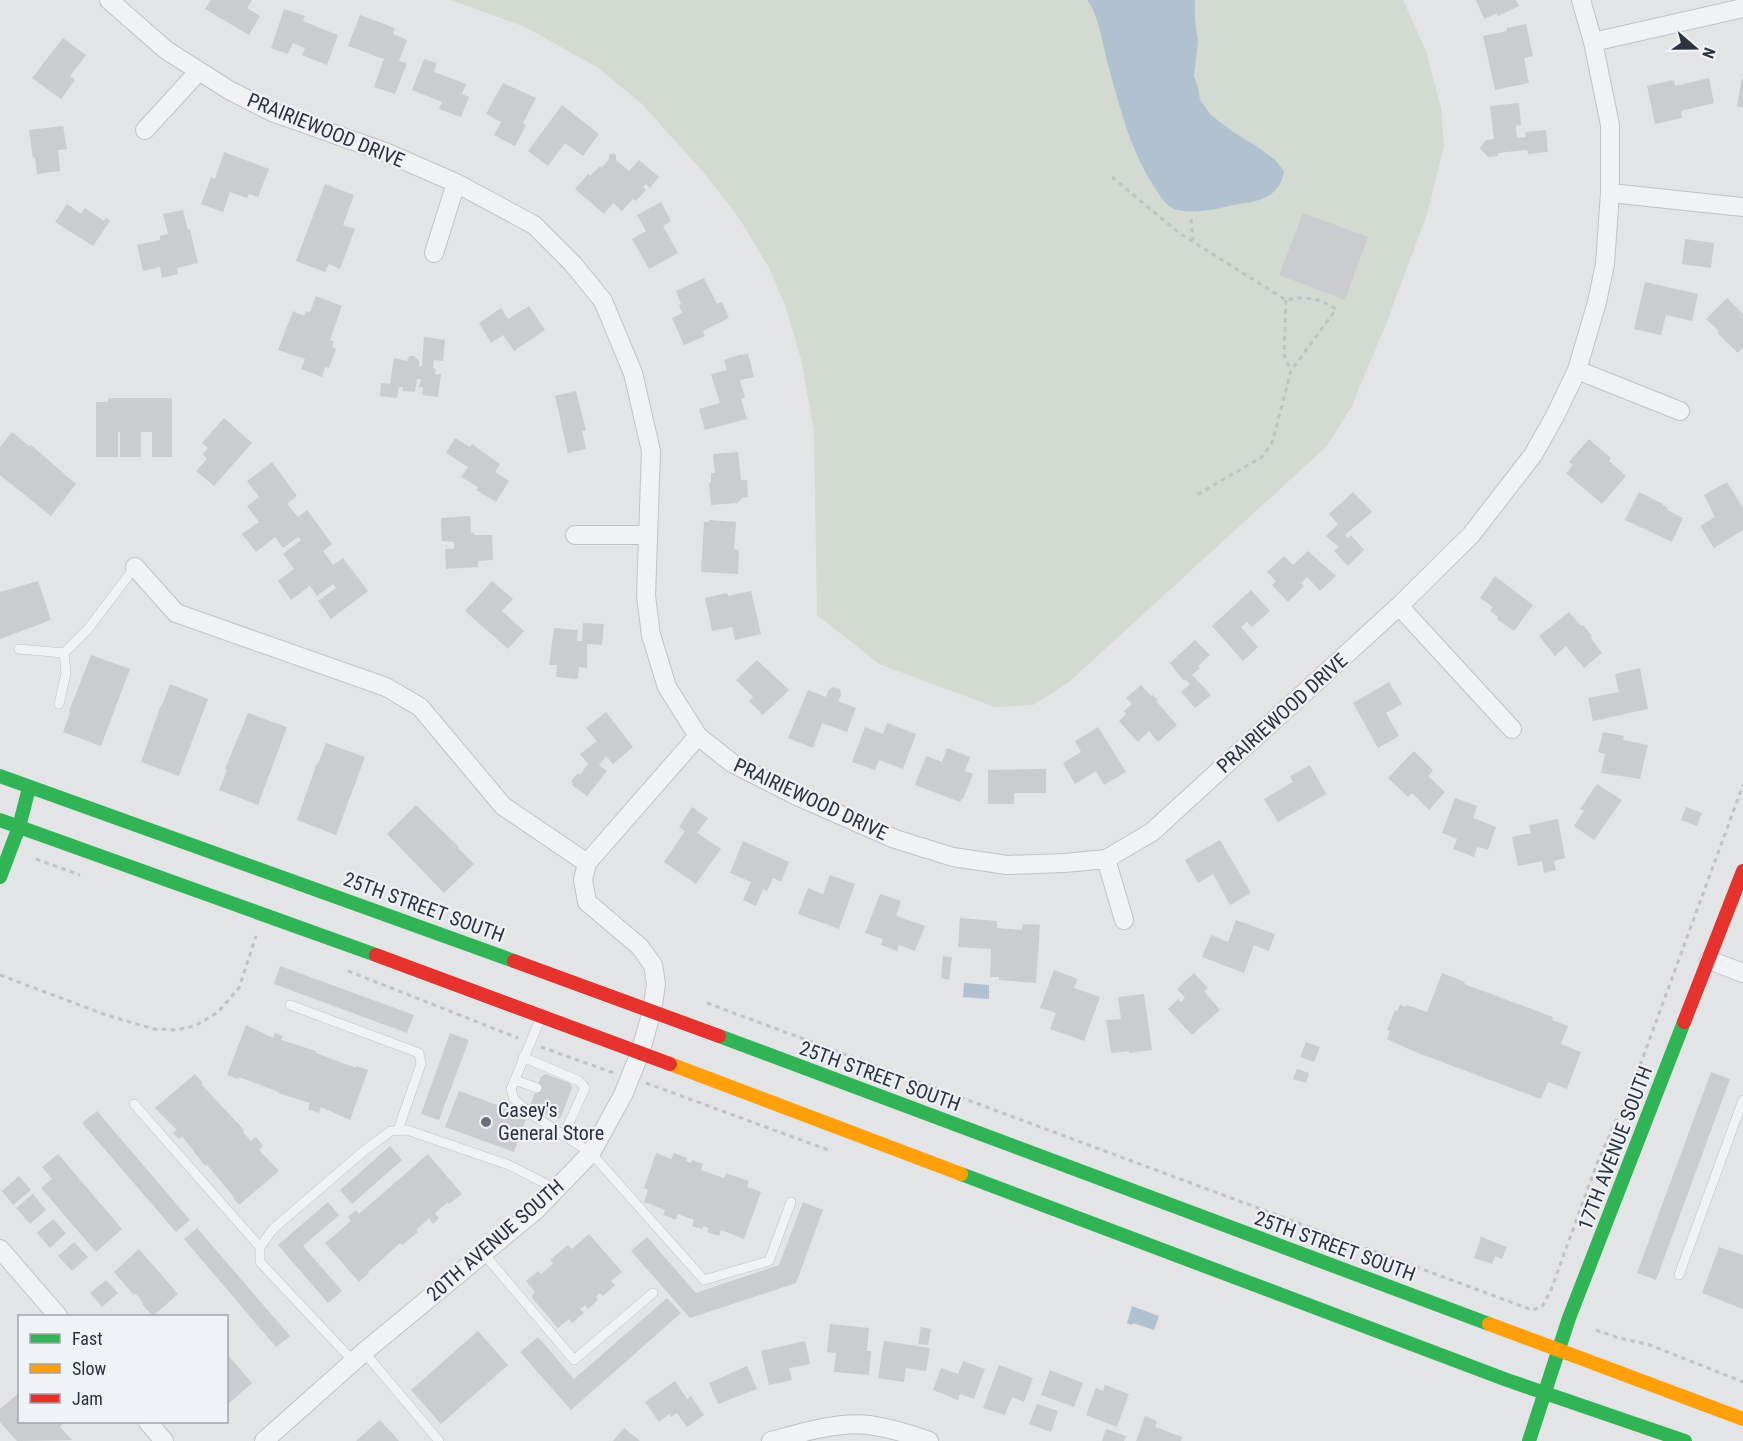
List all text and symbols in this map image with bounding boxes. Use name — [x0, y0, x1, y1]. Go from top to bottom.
north arrow — [1665, 18, 1725, 78]
text: N — [1698, 45, 1719, 61]
street label: PRAIRIEWOOD DRIVE — [244, 88, 408, 172]
street label: PRAIRIEWOOD DRIVE — [1212, 648, 1352, 778]
street label: PRAIRIEWOOD DRIVE — [730, 753, 892, 845]
street label: 25TH STREET SOUTH — [340, 867, 508, 947]
street label: 25TH STREET SOUTH — [796, 1036, 964, 1116]
street label: 17TH AVENUE SOUTH — [1573, 1063, 1657, 1233]
place label: Casey's General Store — [498, 1098, 604, 1145]
marker: Casey's General Store — [479, 1115, 493, 1129]
street label: 20TH AVENUE SOUTH — [422, 1174, 568, 1306]
street label: 25TH STREET SOUTH — [1251, 1206, 1419, 1286]
legend — [18, 1315, 228, 1423]
text: Fast — [72, 1328, 103, 1349]
text: Slow — [72, 1358, 107, 1379]
text: Jam — [72, 1388, 103, 1409]

